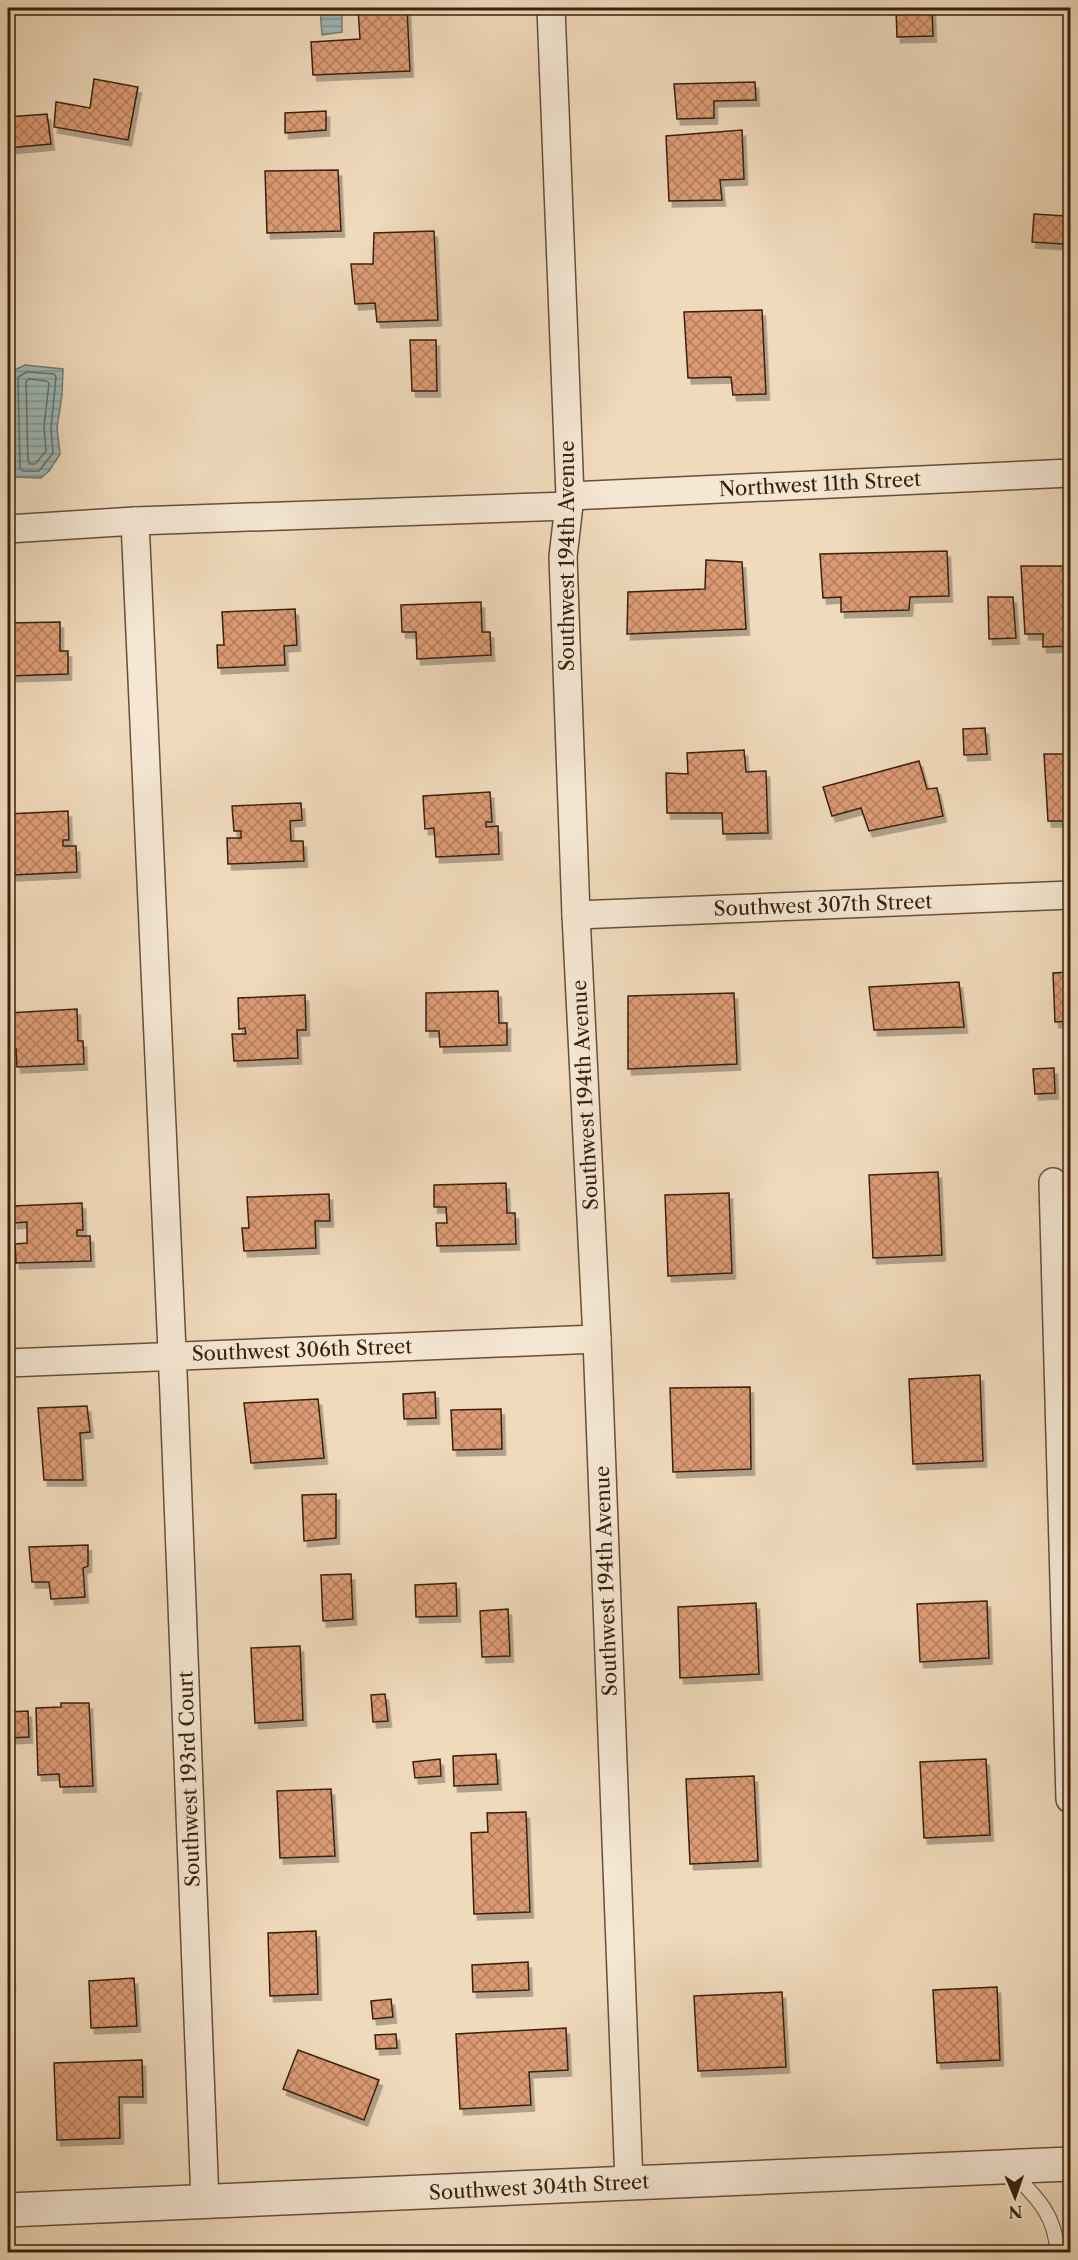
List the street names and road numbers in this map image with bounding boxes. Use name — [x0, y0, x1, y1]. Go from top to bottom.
street label: Southwest 194th Avenue — [555, 441, 579, 671]
street label: Northwest 11th Street — [718, 467, 922, 501]
street label: Southwest 307th Street — [713, 889, 933, 921]
street label: Southwest 194th Avenue — [567, 979, 603, 1211]
street label: Southwest 306th Street — [191, 1334, 413, 1366]
street label: Southwest 194th Avenue — [590, 1465, 622, 1697]
street label: Southwest 193rd Court — [173, 1671, 205, 1887]
street label: Southwest 304th Street — [428, 2169, 650, 2205]

